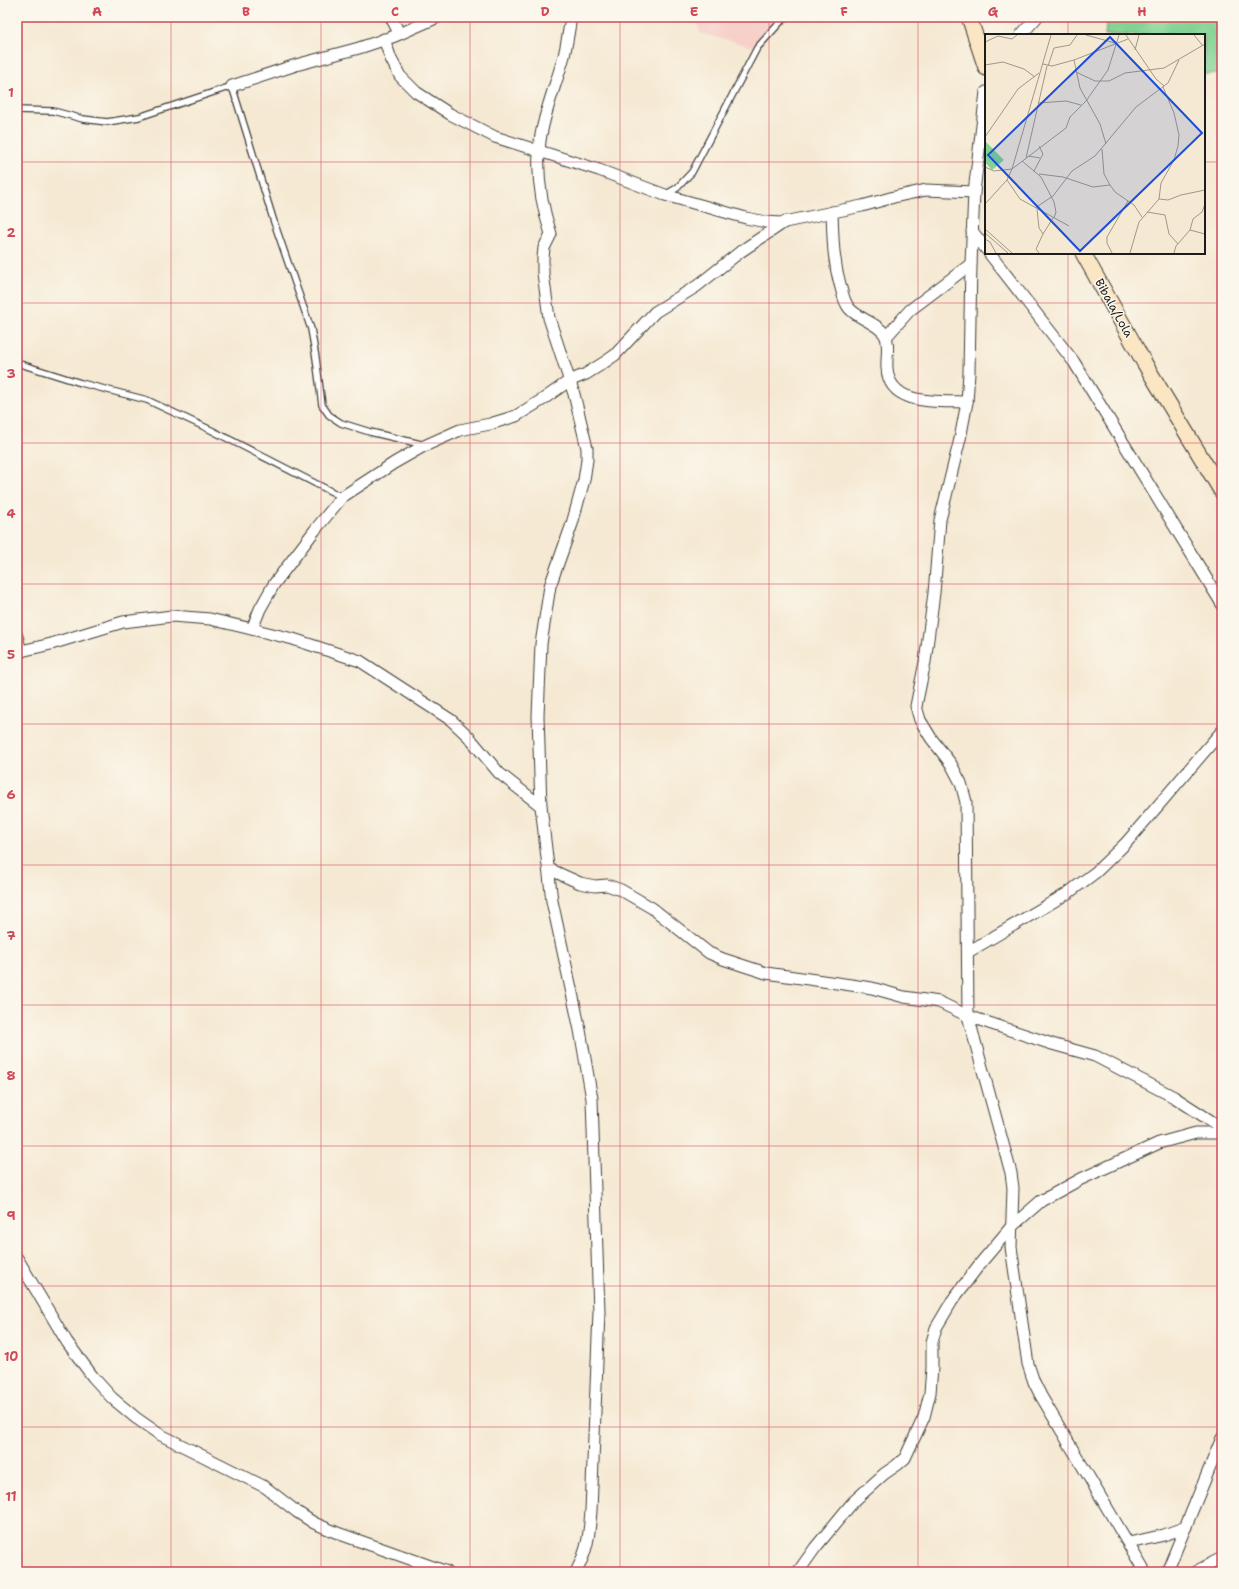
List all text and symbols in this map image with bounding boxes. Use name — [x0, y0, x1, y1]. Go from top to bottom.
text: A — [92, 3, 102, 20]
text: B — [242, 3, 250, 20]
text: C — [391, 3, 399, 20]
text: D — [540, 3, 550, 20]
text: E — [690, 3, 699, 20]
text: F — [840, 3, 848, 20]
text: G — [988, 3, 999, 20]
text: H — [1137, 3, 1147, 20]
inset map — [985, 34, 1205, 254]
text: 1 — [8, 84, 14, 101]
text: 2 — [6, 224, 16, 241]
street label: Bibala/Lola — [1091, 276, 1137, 341]
text: 3 — [6, 365, 16, 382]
text: 4 — [6, 505, 16, 522]
text: 5 — [7, 646, 15, 663]
text: 6 — [6, 786, 16, 803]
text: 7 — [6, 927, 16, 944]
text: 8 — [6, 1067, 16, 1084]
text: 9 — [6, 1207, 16, 1224]
text: 10 — [4, 1348, 18, 1365]
text: 11 — [5, 1488, 17, 1505]

